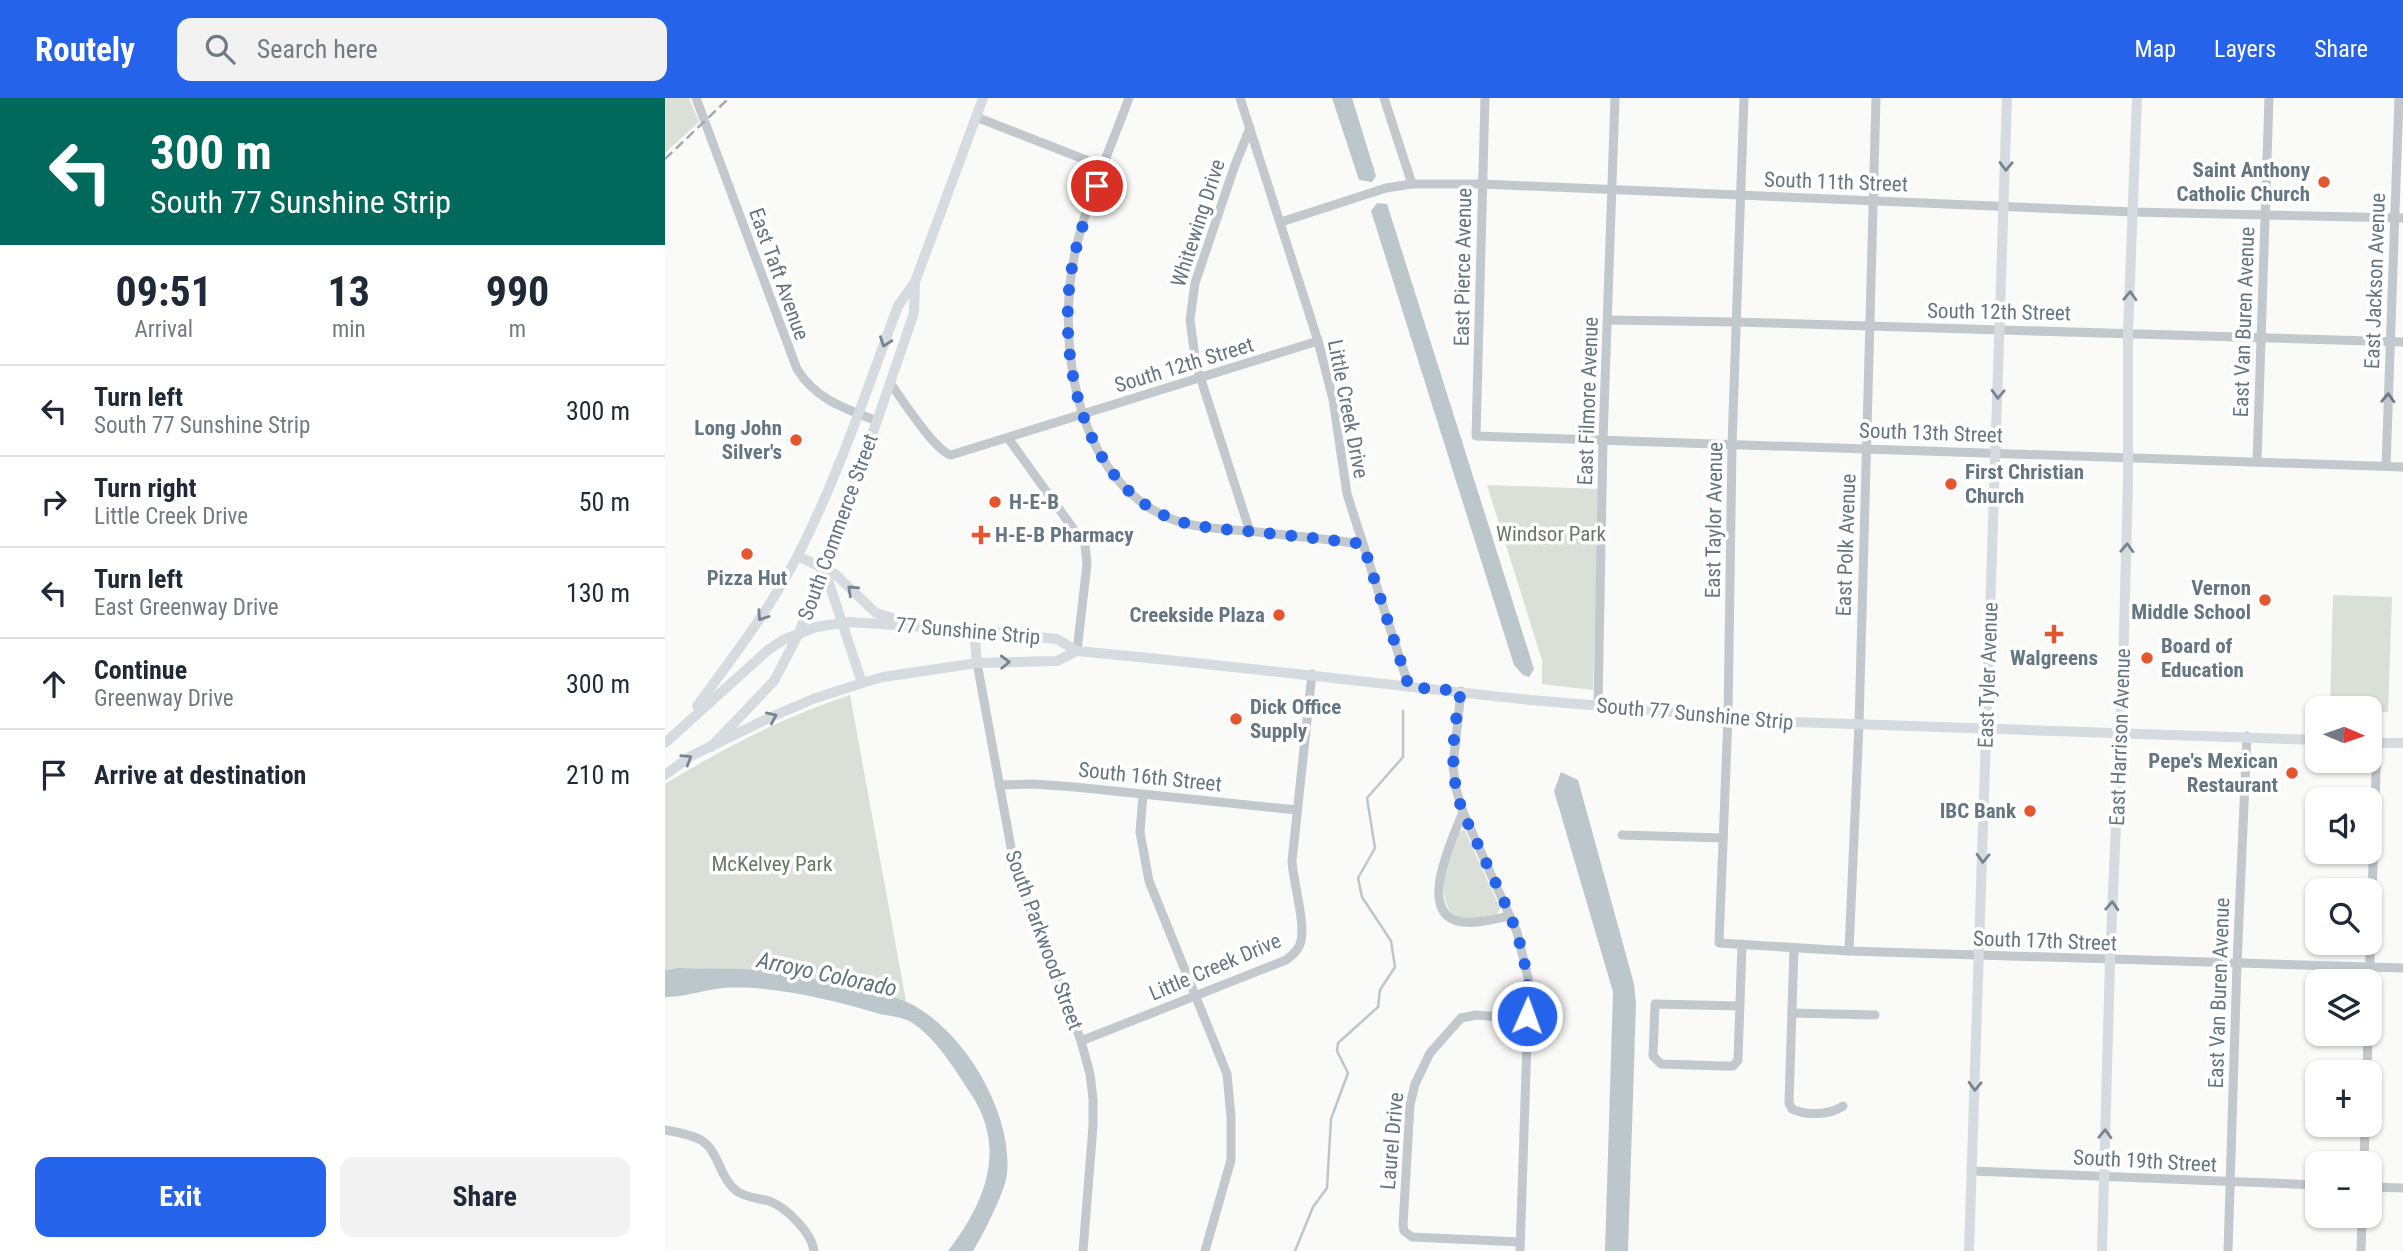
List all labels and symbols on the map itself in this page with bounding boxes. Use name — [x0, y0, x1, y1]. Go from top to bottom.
pin — [1067, 156, 1127, 216]
street label: Whitewing Drive — [1166, 156, 1230, 290]
place label: Saint Anthony Catholic Church — [2176, 158, 2311, 206]
one-way arrow — [1998, 161, 2013, 172]
street label: South 11th Street — [1764, 167, 1908, 197]
marker: Saint Anthony Catholic Church — [2316, 174, 2332, 190]
street label: East Pierce Avenue — [1450, 187, 1476, 346]
street label: East Jackson Avenue — [2360, 192, 2390, 369]
street label: East Taft Avenue — [744, 205, 814, 343]
street label: East Van Buren Avenue — [2229, 226, 2259, 418]
one-way arrow — [2122, 290, 2137, 301]
street label: South 12th Street — [1927, 299, 2071, 325]
street label: East Filmore Avenue — [1573, 316, 1603, 486]
street label: South 12th Street — [1112, 332, 1256, 398]
one-way arrow — [879, 336, 893, 348]
street label: Little Creek Drive — [1323, 338, 1373, 480]
one-way arrow — [1990, 389, 2006, 399]
one-way arrow — [2380, 392, 2395, 403]
place label: Long John Silver's — [694, 416, 782, 464]
street label: South 13th Street — [1859, 418, 2003, 448]
street label: South Commerce Street — [793, 431, 883, 623]
marker: Long John Silver's — [788, 432, 804, 448]
street label: East Taylor Avenue — [1701, 442, 1727, 598]
place label: First Christian Church — [1965, 460, 2084, 508]
street label: East Polk Avenue — [1832, 473, 1860, 617]
marker: First Christian Church — [1943, 476, 1959, 492]
place label: H-E-B — [1009, 490, 1059, 514]
marker: H-E-B — [987, 494, 1003, 510]
park label: Windsor Park — [1496, 522, 1607, 546]
place label: H-E-B Pharmacy — [995, 523, 1134, 547]
marker: H-E-B Pharmacy — [973, 527, 989, 543]
one-way arrow — [2119, 542, 2134, 553]
marker: Pizza Hut — [739, 546, 755, 562]
place label: Pizza Hut — [707, 566, 787, 590]
place label: Vernon Middle School — [2131, 576, 2251, 624]
one-way arrow — [847, 586, 860, 599]
marker: Vernon Middle School — [2257, 592, 2273, 608]
street label: East Tyler Avenue — [1973, 601, 2003, 748]
place label: Creekside Plaza — [1130, 603, 1265, 627]
marker: Creekside Plaza — [1271, 607, 1287, 623]
one-way arrow — [757, 608, 770, 621]
street label: 77 Sunshine Strip — [895, 613, 1041, 649]
marker: Walgreens — [2046, 626, 2062, 642]
place label: Board of Education — [2161, 634, 2244, 682]
place label: Walgreens — [2010, 646, 2098, 670]
street label: East Harrison Avenue — [2105, 648, 2135, 826]
marker: Board of Education — [2139, 650, 2155, 666]
one-way arrow — [1000, 654, 1011, 669]
street label: South 77 Sunshine Strip — [1596, 693, 1794, 735]
place label: Dick Office Supply — [1250, 695, 1341, 743]
north arrow — [2305, 696, 2382, 774]
one-way arrow — [765, 711, 777, 725]
marker: Dick Office Supply — [1228, 711, 1244, 727]
place label: Pepe's Mexican Restaurant — [2148, 749, 2278, 797]
one-way arrow — [680, 755, 693, 768]
street label: South 16th Street — [1077, 758, 1223, 796]
marker: Pepe's Mexican Restaurant — [2284, 765, 2300, 781]
place label: IBC Bank — [1940, 799, 2017, 823]
marker: IBC Bank — [2022, 803, 2038, 819]
street label: South Parkwood Street — [1000, 847, 1088, 1033]
park label: McKelvey Park — [712, 852, 833, 876]
one-way arrow — [1975, 853, 1990, 864]
street label: East Van Buren Avenue — [2204, 897, 2234, 1089]
one-way arrow — [2105, 901, 2120, 912]
street label: South 17th Street — [1973, 926, 2117, 956]
street label: Little Creek Drive — [1146, 928, 1285, 1006]
water label: Arroyo Colorado — [754, 946, 899, 1002]
position arrow — [1490, 979, 1564, 1053]
one-way arrow — [1967, 1081, 1982, 1092]
street label: Laurel Drive — [1376, 1091, 1408, 1191]
one-way arrow — [2097, 1128, 2112, 1139]
street label: South 19th Street — [2073, 1145, 2217, 1177]

